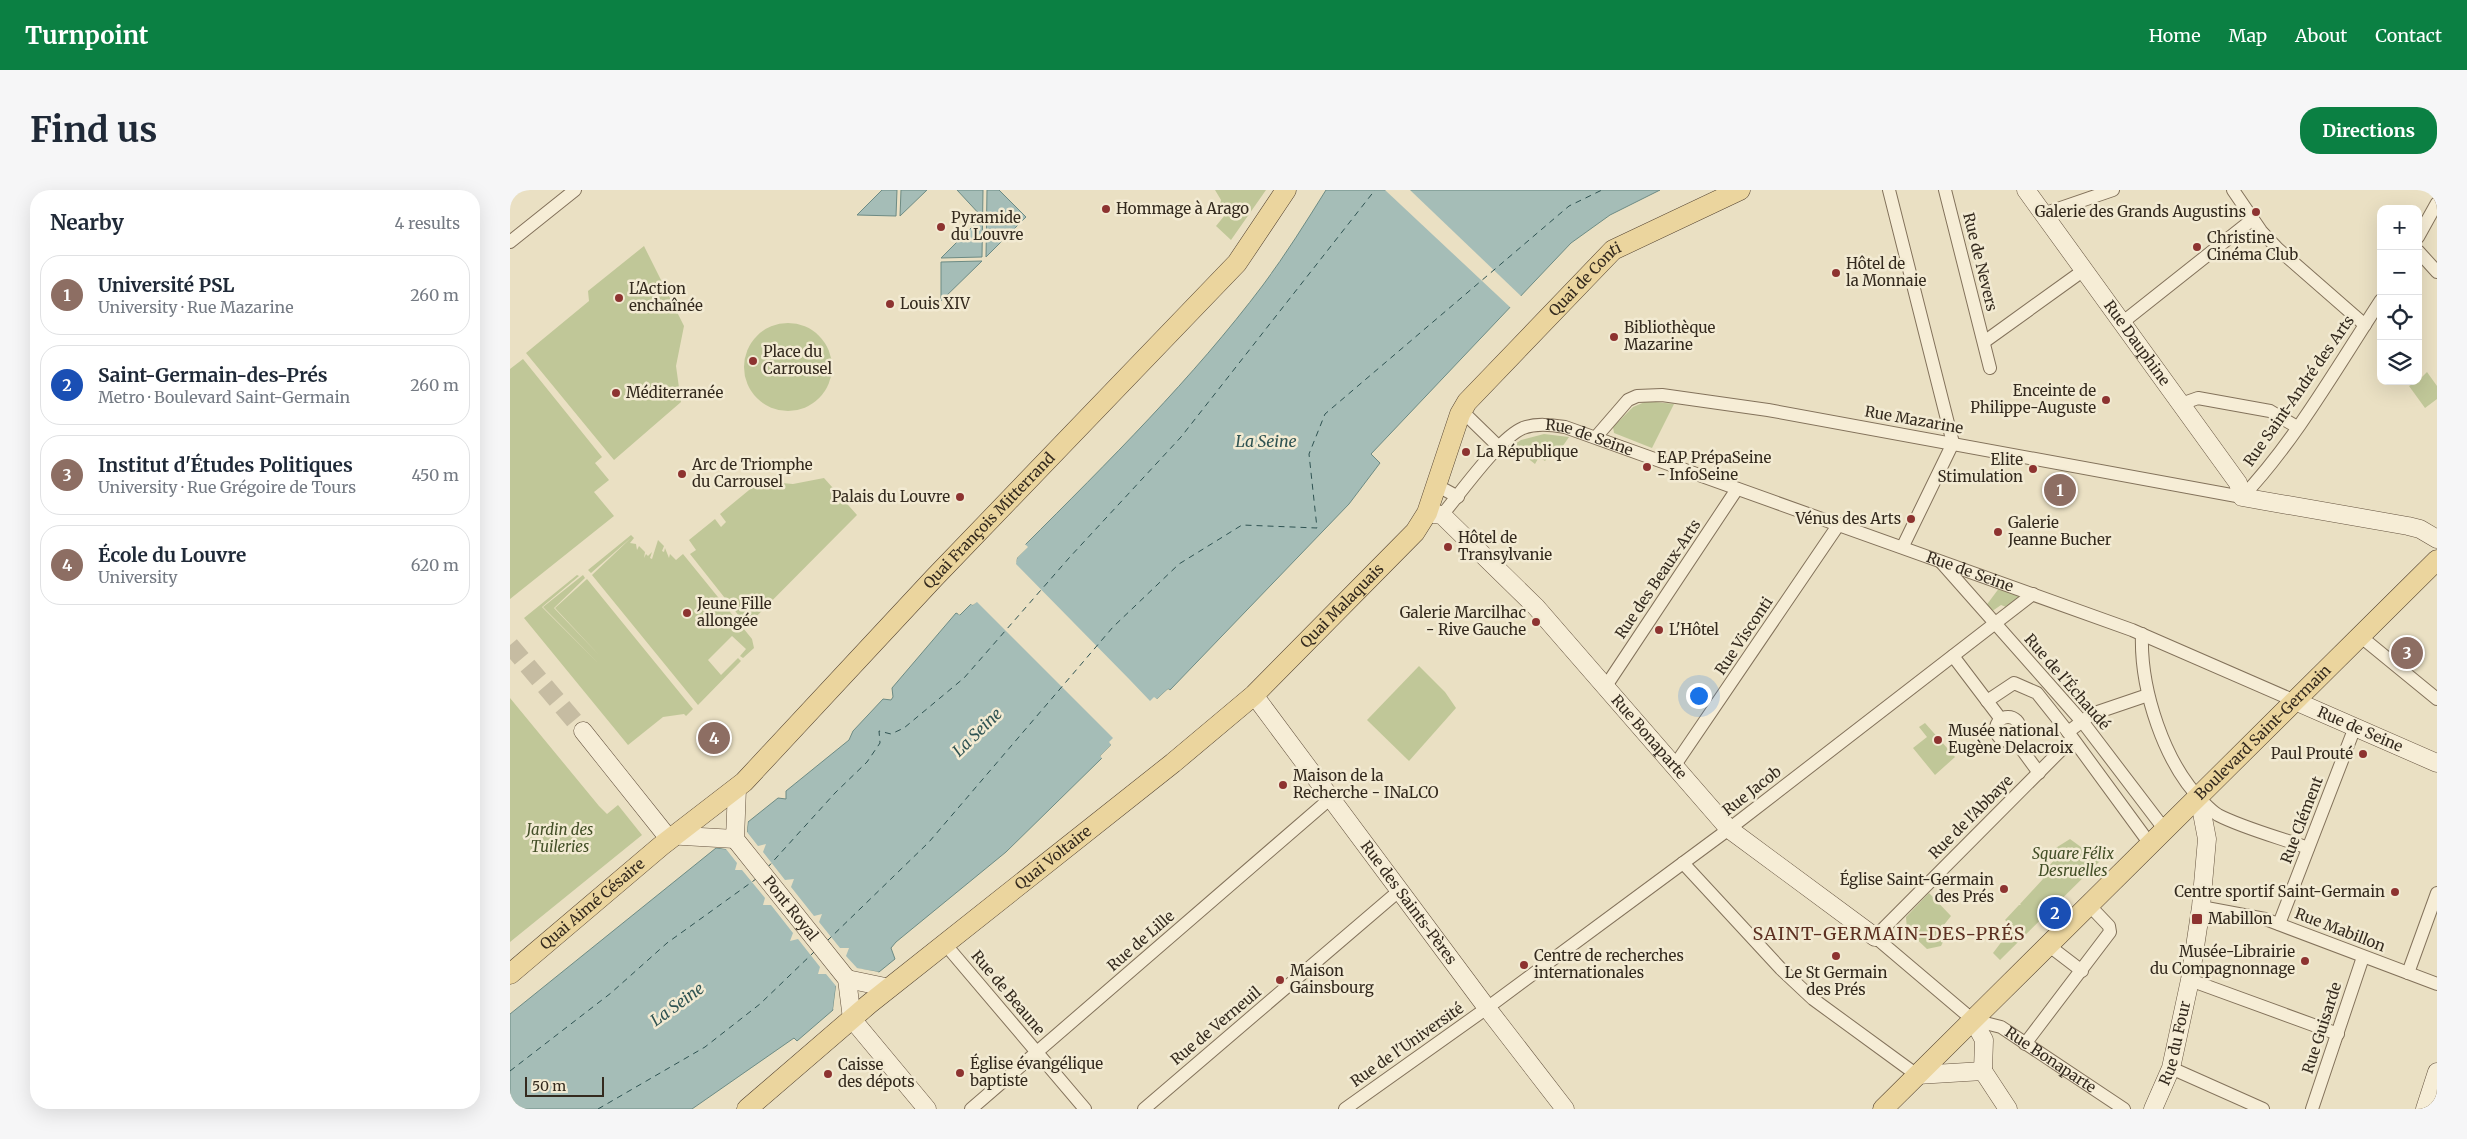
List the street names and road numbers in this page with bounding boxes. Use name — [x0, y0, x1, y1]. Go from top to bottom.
street label: Rue de Nevers — [1959, 211, 2002, 313]
street label: Quai de Conti — [1544, 237, 1624, 320]
street label: Rue Dauphine — [2100, 296, 2175, 389]
street label: Rue Saint-André des Arts — [2239, 312, 2358, 470]
street label: Rue Mazarine — [1863, 401, 1965, 438]
street label: Rue de Seine — [1545, 415, 1636, 460]
street label: Quai François Mitterrand — [919, 448, 1059, 592]
street label: Rue des Beaux-Arts — [1611, 516, 1704, 642]
street label: Rue de Seine — [1924, 547, 2016, 596]
street label: Quai Malaquais — [1296, 559, 1388, 652]
street label: Rue Visconti — [1711, 593, 1777, 678]
street label: Rue de l'Échaudé — [2021, 629, 2115, 734]
street label: Boulevard Saint-Germain — [2191, 660, 2335, 804]
street label: Rue Bonaparte — [1608, 691, 1691, 783]
street label: Rue de Seine — [2315, 702, 2406, 756]
street label: Rue Jacob — [1719, 762, 1785, 819]
street label: Rue de l'Abbaye — [1925, 771, 2017, 863]
street label: Rue Clément — [2276, 774, 2327, 866]
street label: Quai Voltaire — [1011, 821, 1095, 894]
street label: Rue des Saints-Pères — [1357, 837, 1461, 968]
street label: Quai Aimé Césaire — [536, 854, 648, 953]
street label: Pont Royal — [759, 872, 823, 945]
street label: Rue Mabillon — [2292, 904, 2388, 956]
street label: Rue de Lille — [1103, 906, 1178, 975]
street label: Rue de Beaune — [967, 946, 1049, 1039]
street label: Rue Guisarde — [2298, 980, 2345, 1076]
street label: Rue de Verneuil — [1167, 982, 1265, 1069]
street label: Rue de l'Université — [1347, 998, 1467, 1091]
street label: Rue du Four — [2155, 999, 2194, 1088]
street label: Rue Bonaparte — [2001, 1022, 2100, 1097]

